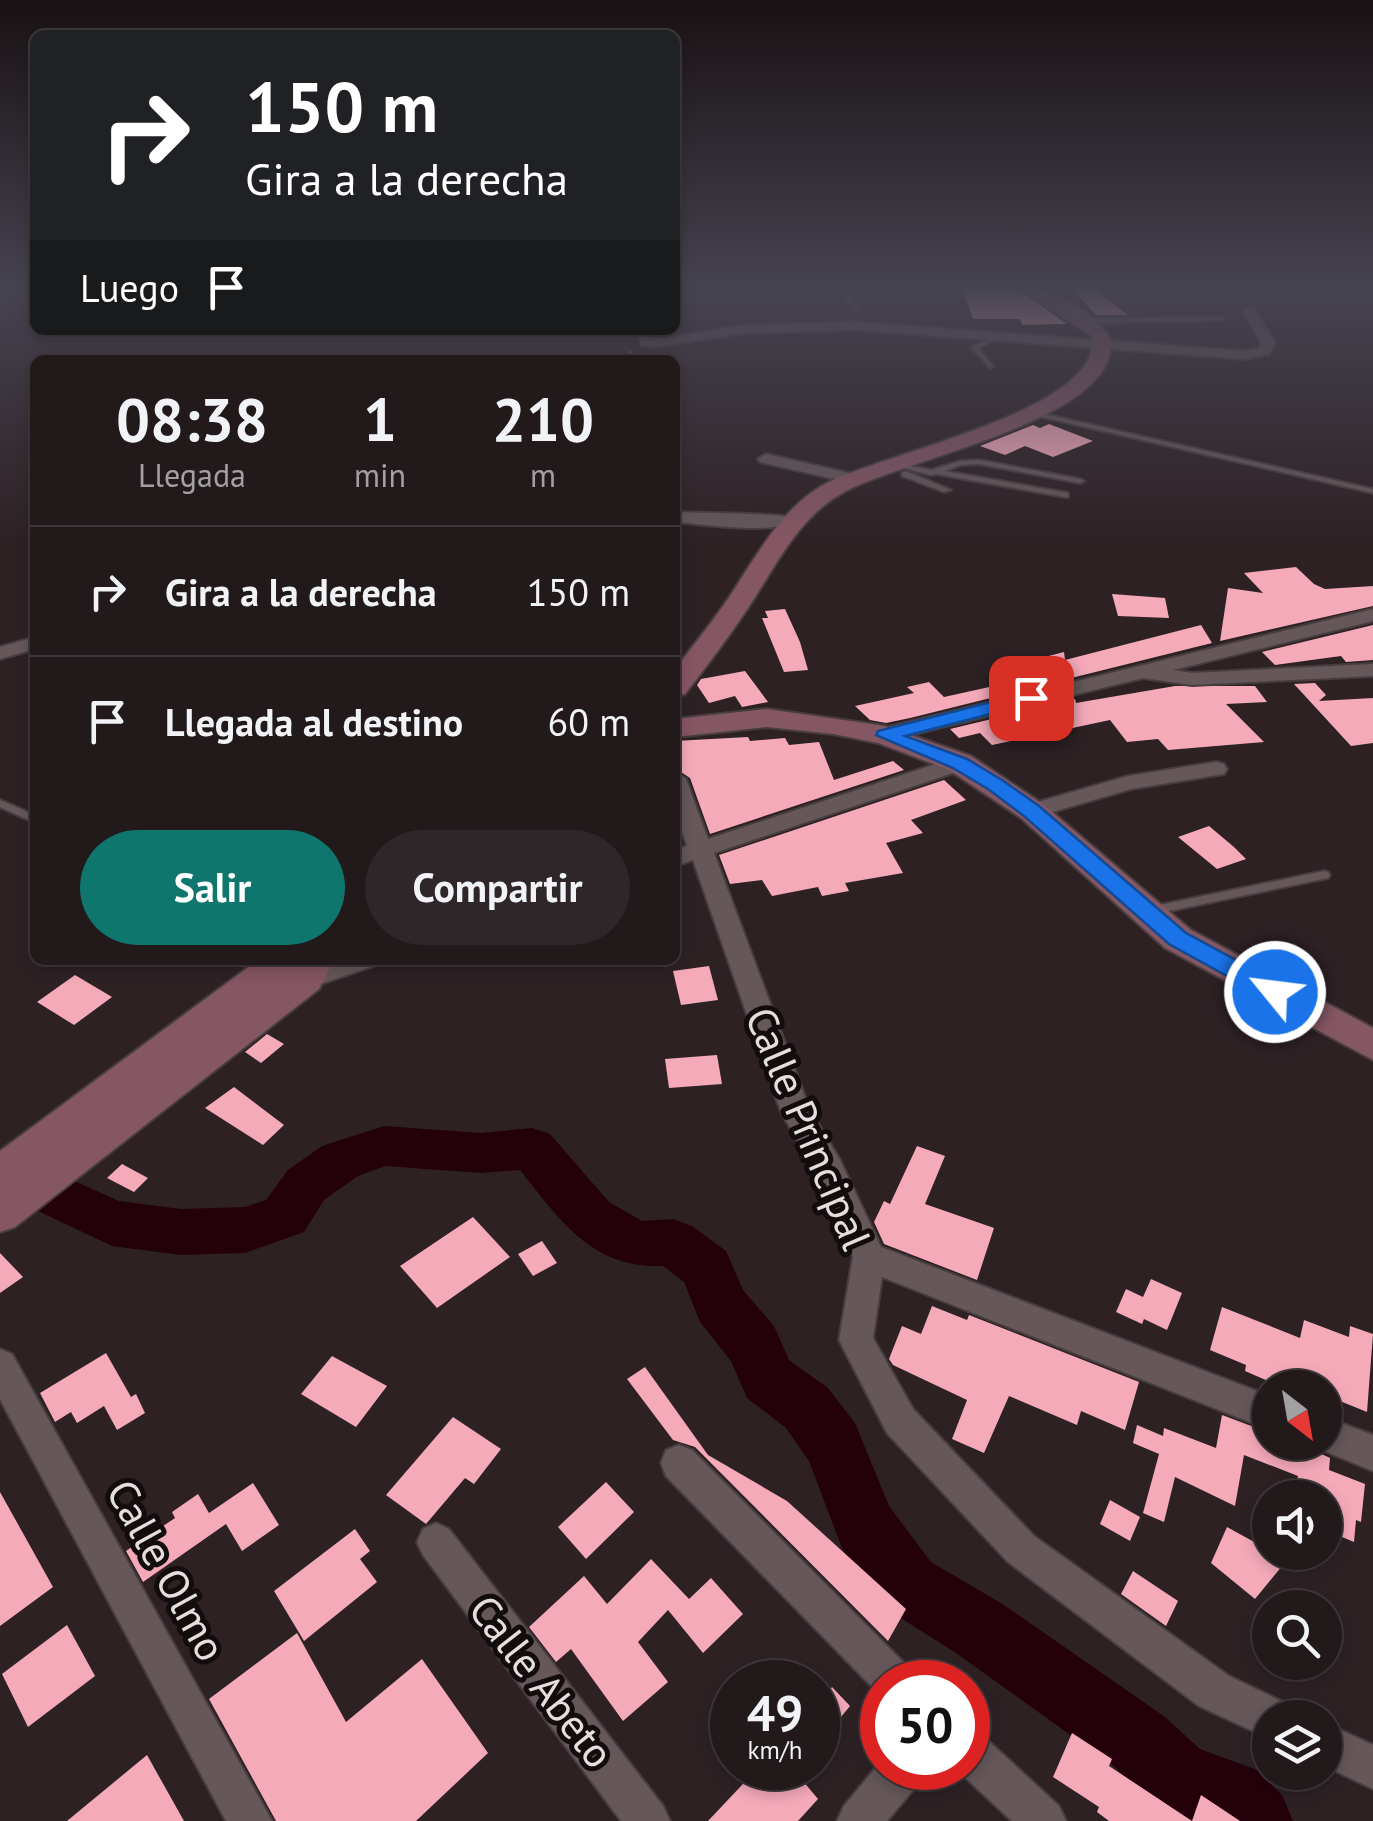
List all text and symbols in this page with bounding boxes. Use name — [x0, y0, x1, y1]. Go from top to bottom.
text: 150 m — [245, 61, 438, 151]
icon: right — [80, 70, 210, 200]
text: Gira a la derecha — [245, 149, 568, 207]
icon: arrive — [199, 260, 254, 315]
text: Luego — [80, 263, 179, 312]
text: 08:38 — [116, 380, 268, 458]
text: 1 — [363, 380, 397, 458]
text: 210 — [492, 380, 594, 458]
text: Llegada — [138, 454, 246, 496]
text: min — [354, 454, 406, 496]
text: m — [530, 454, 556, 496]
icon: right — [80, 564, 135, 619]
text: Gira a la derecha — [165, 567, 437, 616]
text: 150 m — [527, 567, 630, 616]
pin — [989, 656, 1074, 741]
icon: arrive — [1004, 671, 1059, 726]
icon: arrive — [80, 694, 135, 749]
text: Llegada al destino — [165, 697, 463, 746]
text: 60 m — [548, 697, 630, 746]
button: Salir — [80, 830, 345, 945]
button: Compartir — [365, 830, 630, 945]
position arrow — [1223, 940, 1327, 1044]
street label: Calle Principal — [733, 999, 885, 1257]
north arrow — [1252, 1370, 1342, 1460]
map controls — [1252, 1370, 1342, 1790]
street label: Calle Olmo — [95, 1470, 239, 1670]
button: sound — [1252, 1480, 1342, 1570]
street label: Calle Abeto — [457, 1583, 627, 1779]
button: search — [1252, 1590, 1342, 1680]
speed limit sign: 50 — [860, 1660, 990, 1790]
text: 49 — [747, 1680, 803, 1745]
button: layers — [1252, 1700, 1342, 1790]
text: km/h — [748, 1734, 802, 1766]

